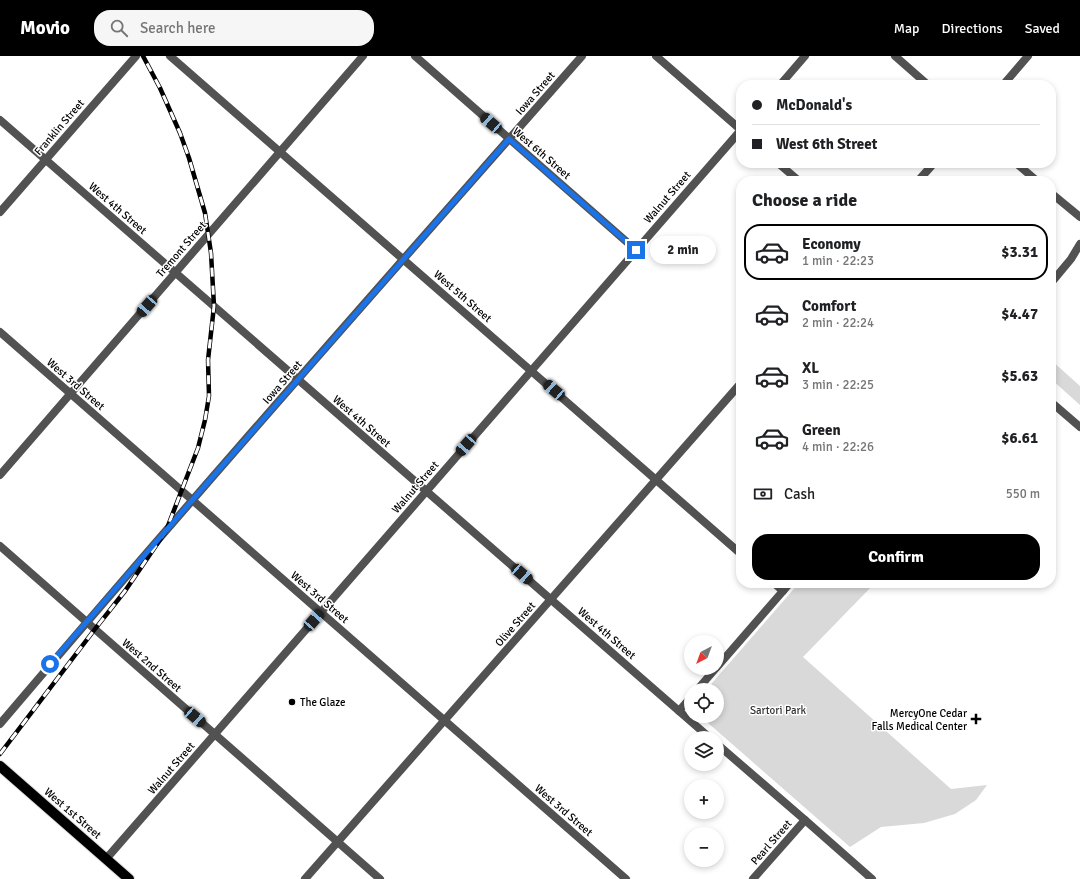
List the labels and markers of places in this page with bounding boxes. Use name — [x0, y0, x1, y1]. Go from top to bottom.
place label: The Glaze — [300, 696, 345, 709]
marker: The Glaze — [287, 697, 297, 707]
place label: MercyOne Cedar Falls Medical Center — [872, 707, 967, 733]
marker: MercyOne Cedar Falls Medical Center — [970, 713, 982, 725]

